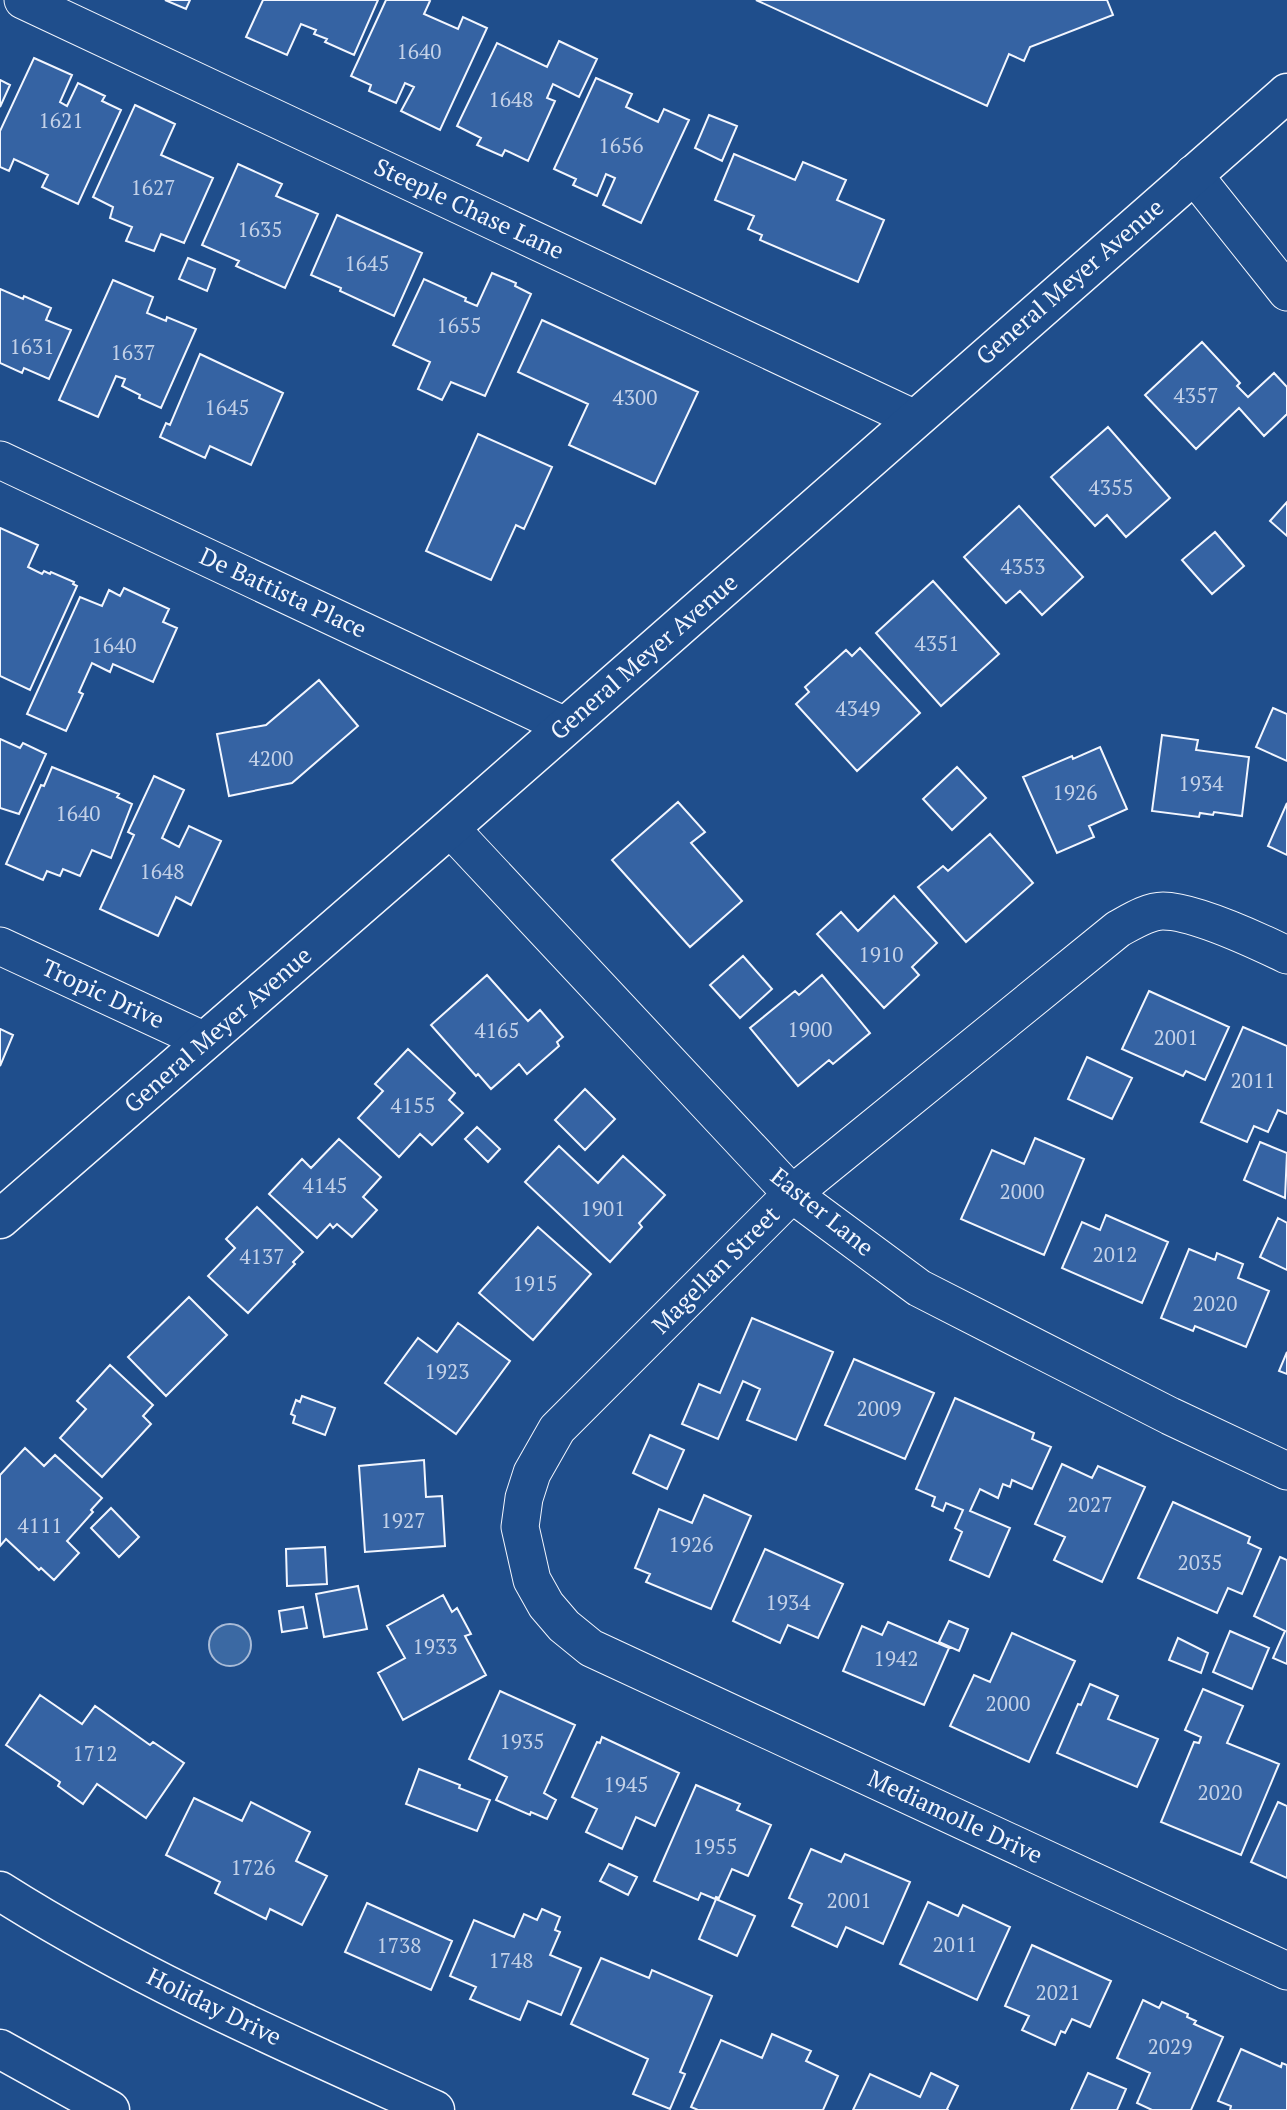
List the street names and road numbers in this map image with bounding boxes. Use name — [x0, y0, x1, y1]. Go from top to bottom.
street label: Steeple Chase Lane — [369, 150, 570, 266]
street label: General Meyer Avenue — [969, 191, 1170, 372]
street label: De Battista Place — [195, 539, 372, 645]
street label: General Meyer Avenue — [543, 566, 744, 747]
street label: General Meyer Avenue — [117, 939, 318, 1120]
street label: Tropic Drive — [37, 951, 170, 1035]
street label: Easter Lane — [764, 1160, 881, 1263]
street label: Magellan Street — [644, 1198, 786, 1340]
street label: Mediamolle Drive — [863, 1762, 1048, 1871]
street label: Holiday Drive — [142, 1960, 287, 2052]

